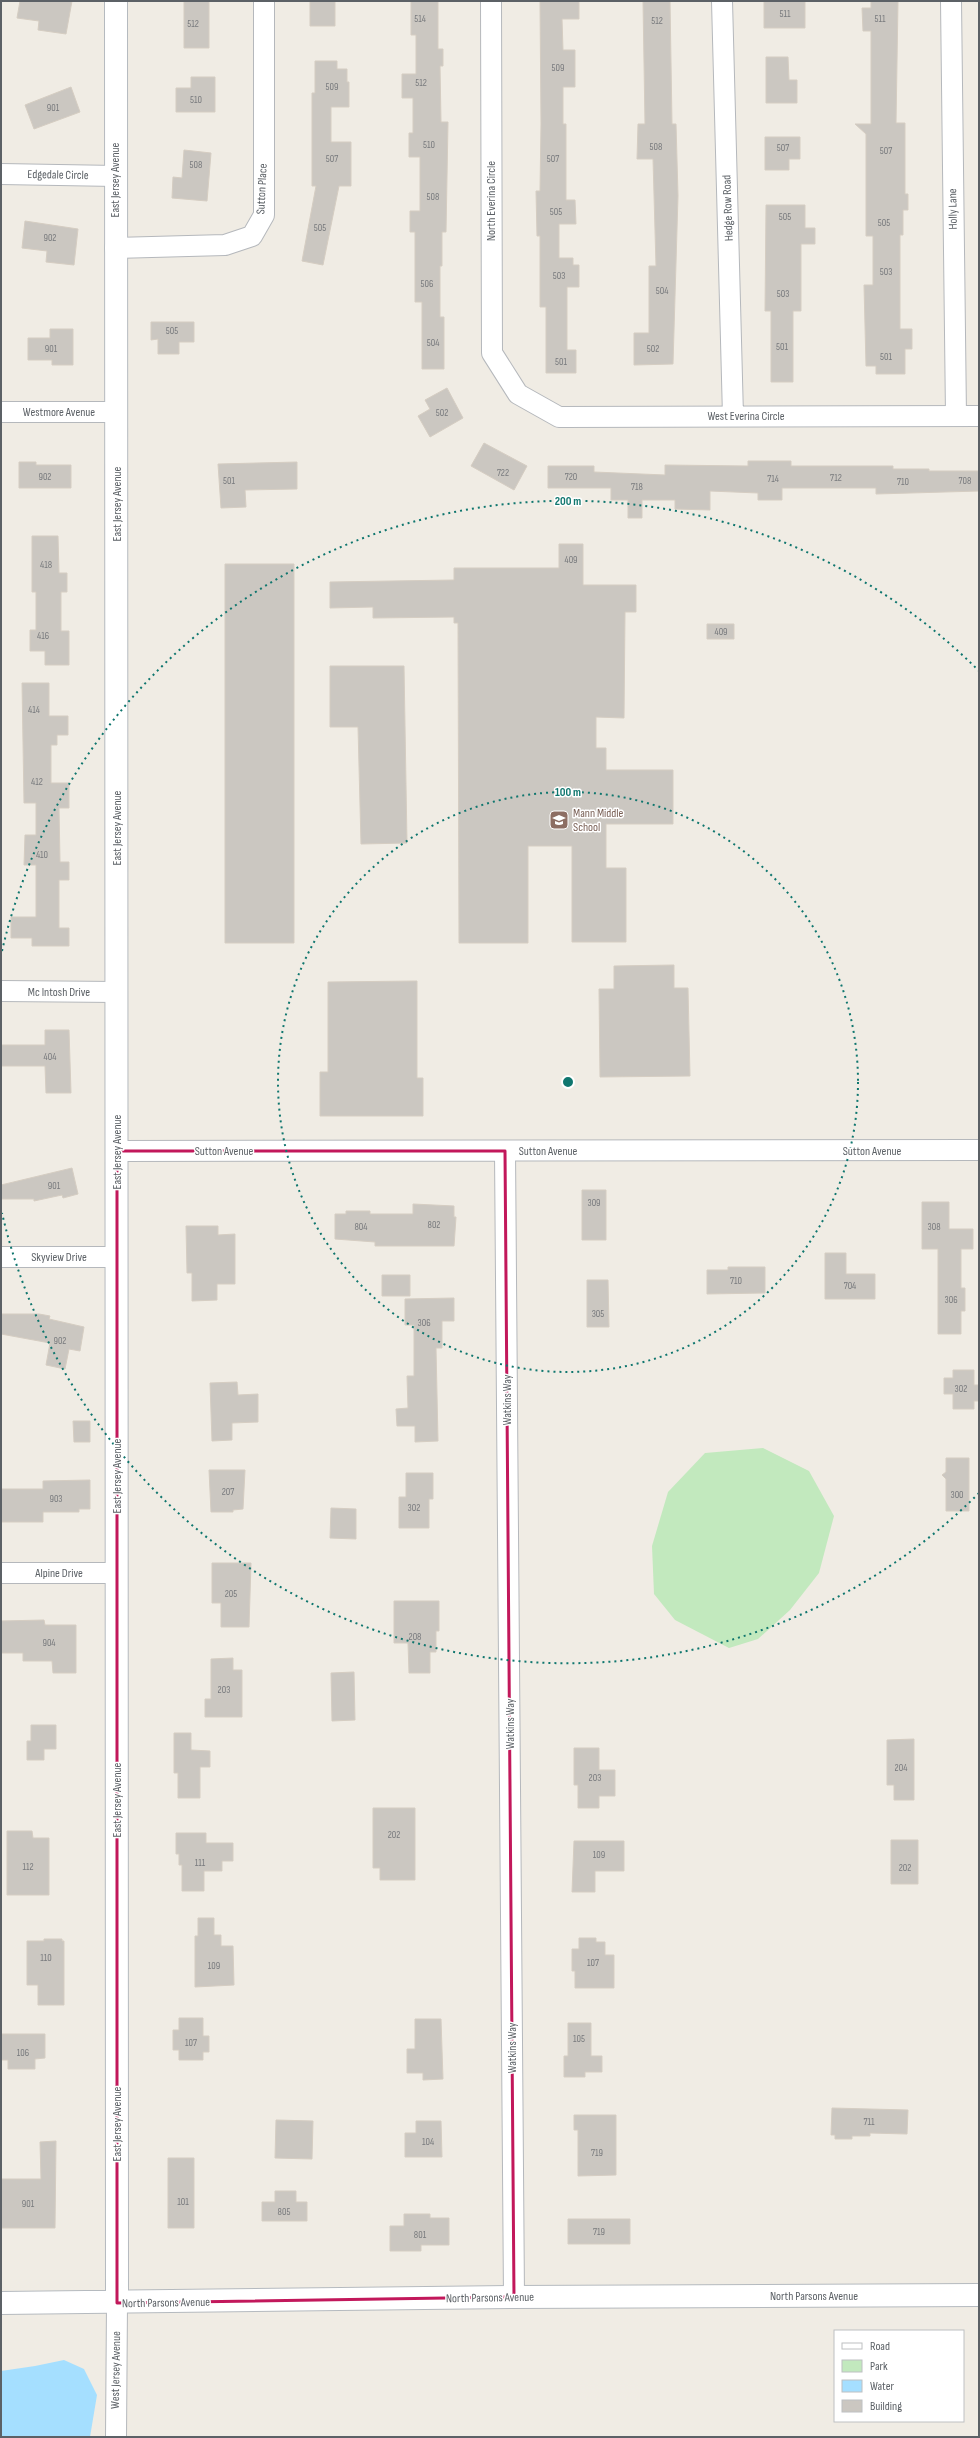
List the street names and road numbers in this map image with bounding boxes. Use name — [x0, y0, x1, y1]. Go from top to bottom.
street label: East Jersey Avenue — [108, 142, 123, 217]
street label: North Everina Circle — [484, 161, 499, 241]
street label: Sutton Place — [253, 163, 271, 215]
street label: Edgedale Circle — [27, 167, 89, 183]
street label: Hedge Row Road — [719, 175, 737, 241]
street label: Holly Lane — [945, 188, 961, 230]
street label: Westmore Avenue — [23, 405, 95, 420]
street label: West Everina Circle — [707, 409, 785, 424]
street label: East Jersey Avenue — [110, 466, 125, 541]
street label: East Jersey Avenue — [110, 790, 125, 865]
street label: Mc Intosh Drive — [28, 985, 90, 1000]
street label: East Jersey Avenue — [110, 1114, 125, 1189]
street label: Sutton Avenue — [195, 1144, 254, 1159]
street label: Sutton Avenue — [519, 1144, 578, 1159]
street label: Sutton Avenue — [843, 1144, 902, 1159]
street label: Skyview Drive — [31, 1250, 87, 1265]
street label: Watkins Way — [500, 1374, 515, 1425]
street label: East Jersey Avenue — [110, 1438, 125, 1513]
street label: Alpine Drive — [34, 1566, 83, 1581]
street label: Watkins Way — [503, 1698, 518, 1749]
street label: East Jersey Avenue — [110, 1762, 125, 1837]
street label: Watkins Way — [505, 2022, 520, 2073]
street label: East Jersey Avenue — [110, 2086, 125, 2161]
street label: North Parsons Avenue — [770, 2289, 858, 2304]
street label: North Parsons Avenue — [446, 2290, 534, 2306]
street label: North Parsons Avenue — [122, 2295, 210, 2311]
street label: West Jersey Avenue — [108, 2331, 124, 2409]

